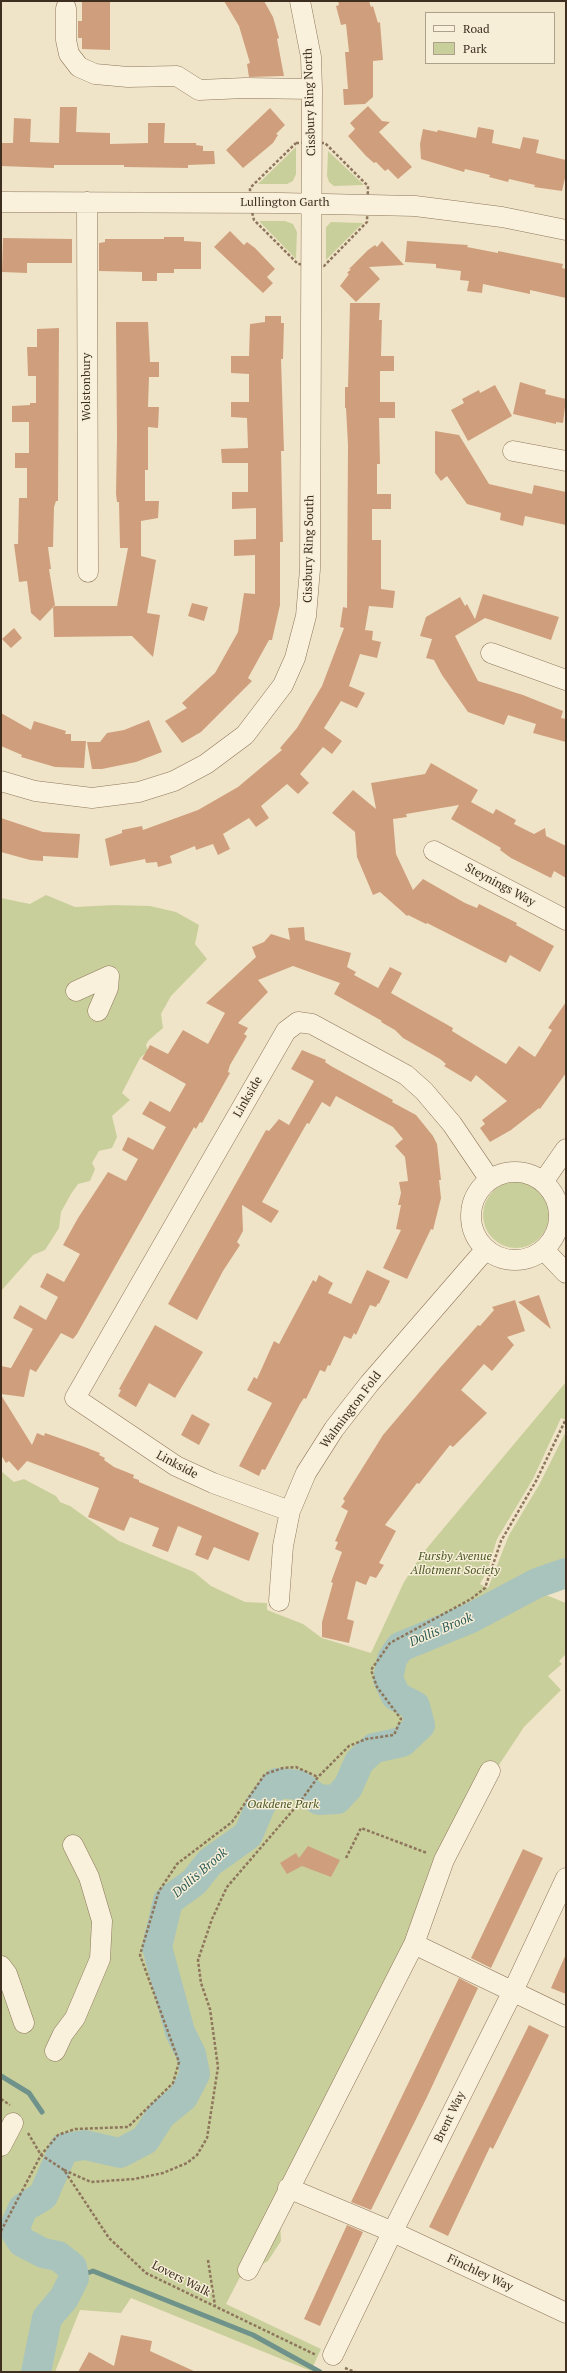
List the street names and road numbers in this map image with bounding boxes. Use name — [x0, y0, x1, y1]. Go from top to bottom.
street label: Cissbury Ring North — [301, 48, 319, 156]
street label: Lullington Garth — [240, 196, 330, 210]
street label: Wolstonbury — [80, 353, 94, 421]
street label: Cissbury Ring South — [301, 495, 317, 603]
street label: Steynings Way — [462, 860, 538, 910]
street label: Linkside — [231, 1074, 265, 1120]
street label: Walmington Fold — [318, 1369, 384, 1451]
street label: Linkside — [154, 1448, 200, 1482]
street label: Brent Way — [431, 2089, 469, 2145]
street label: Finchley Way — [445, 2252, 515, 2294]
street label: Lovers Walk — [149, 2258, 213, 2300]

